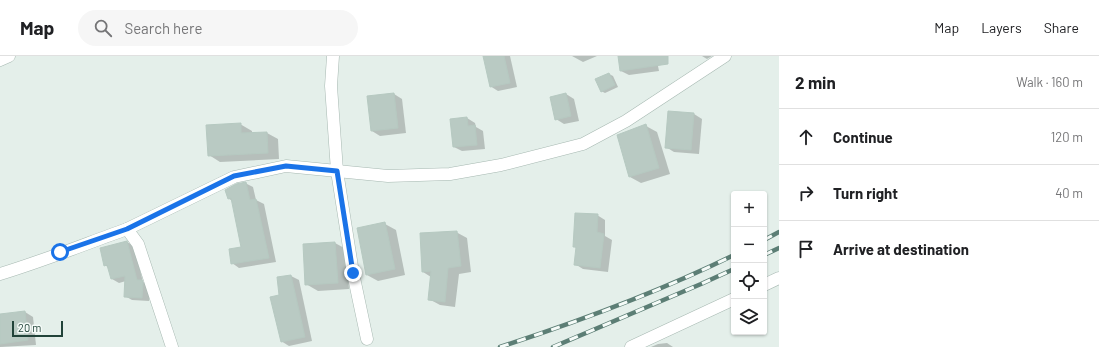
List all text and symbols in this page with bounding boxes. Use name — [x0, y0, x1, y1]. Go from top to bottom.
search box — [78, 10, 358, 46]
text: Map — [20, 16, 54, 39]
icon: search — [92, 17, 114, 39]
text: Search here — [124, 19, 202, 37]
text: Map — [934, 19, 959, 36]
text: Layers — [981, 19, 1022, 36]
text: Share — [1044, 19, 1079, 36]
text: 2 min — [795, 72, 836, 92]
text: Walk · 160 m — [1016, 74, 1083, 90]
icon: ahead — [795, 126, 817, 148]
text: Continue — [833, 128, 893, 146]
text: 120 m — [1051, 129, 1083, 145]
icon: right — [795, 182, 817, 204]
text: Turn right — [833, 184, 898, 202]
text: 40 m — [1055, 185, 1083, 201]
map controls — [731, 191, 767, 335]
button: + — [731, 191, 767, 227]
button: − — [731, 227, 767, 263]
icon: arrive — [795, 238, 817, 260]
text: Arrive at destination — [833, 240, 969, 258]
route start — [51, 243, 69, 261]
button: locate — [731, 263, 767, 299]
route end — [344, 264, 362, 282]
button: layers — [731, 299, 767, 335]
scale bar — [12, 319, 63, 338]
text: 20 m — [18, 321, 41, 334]

